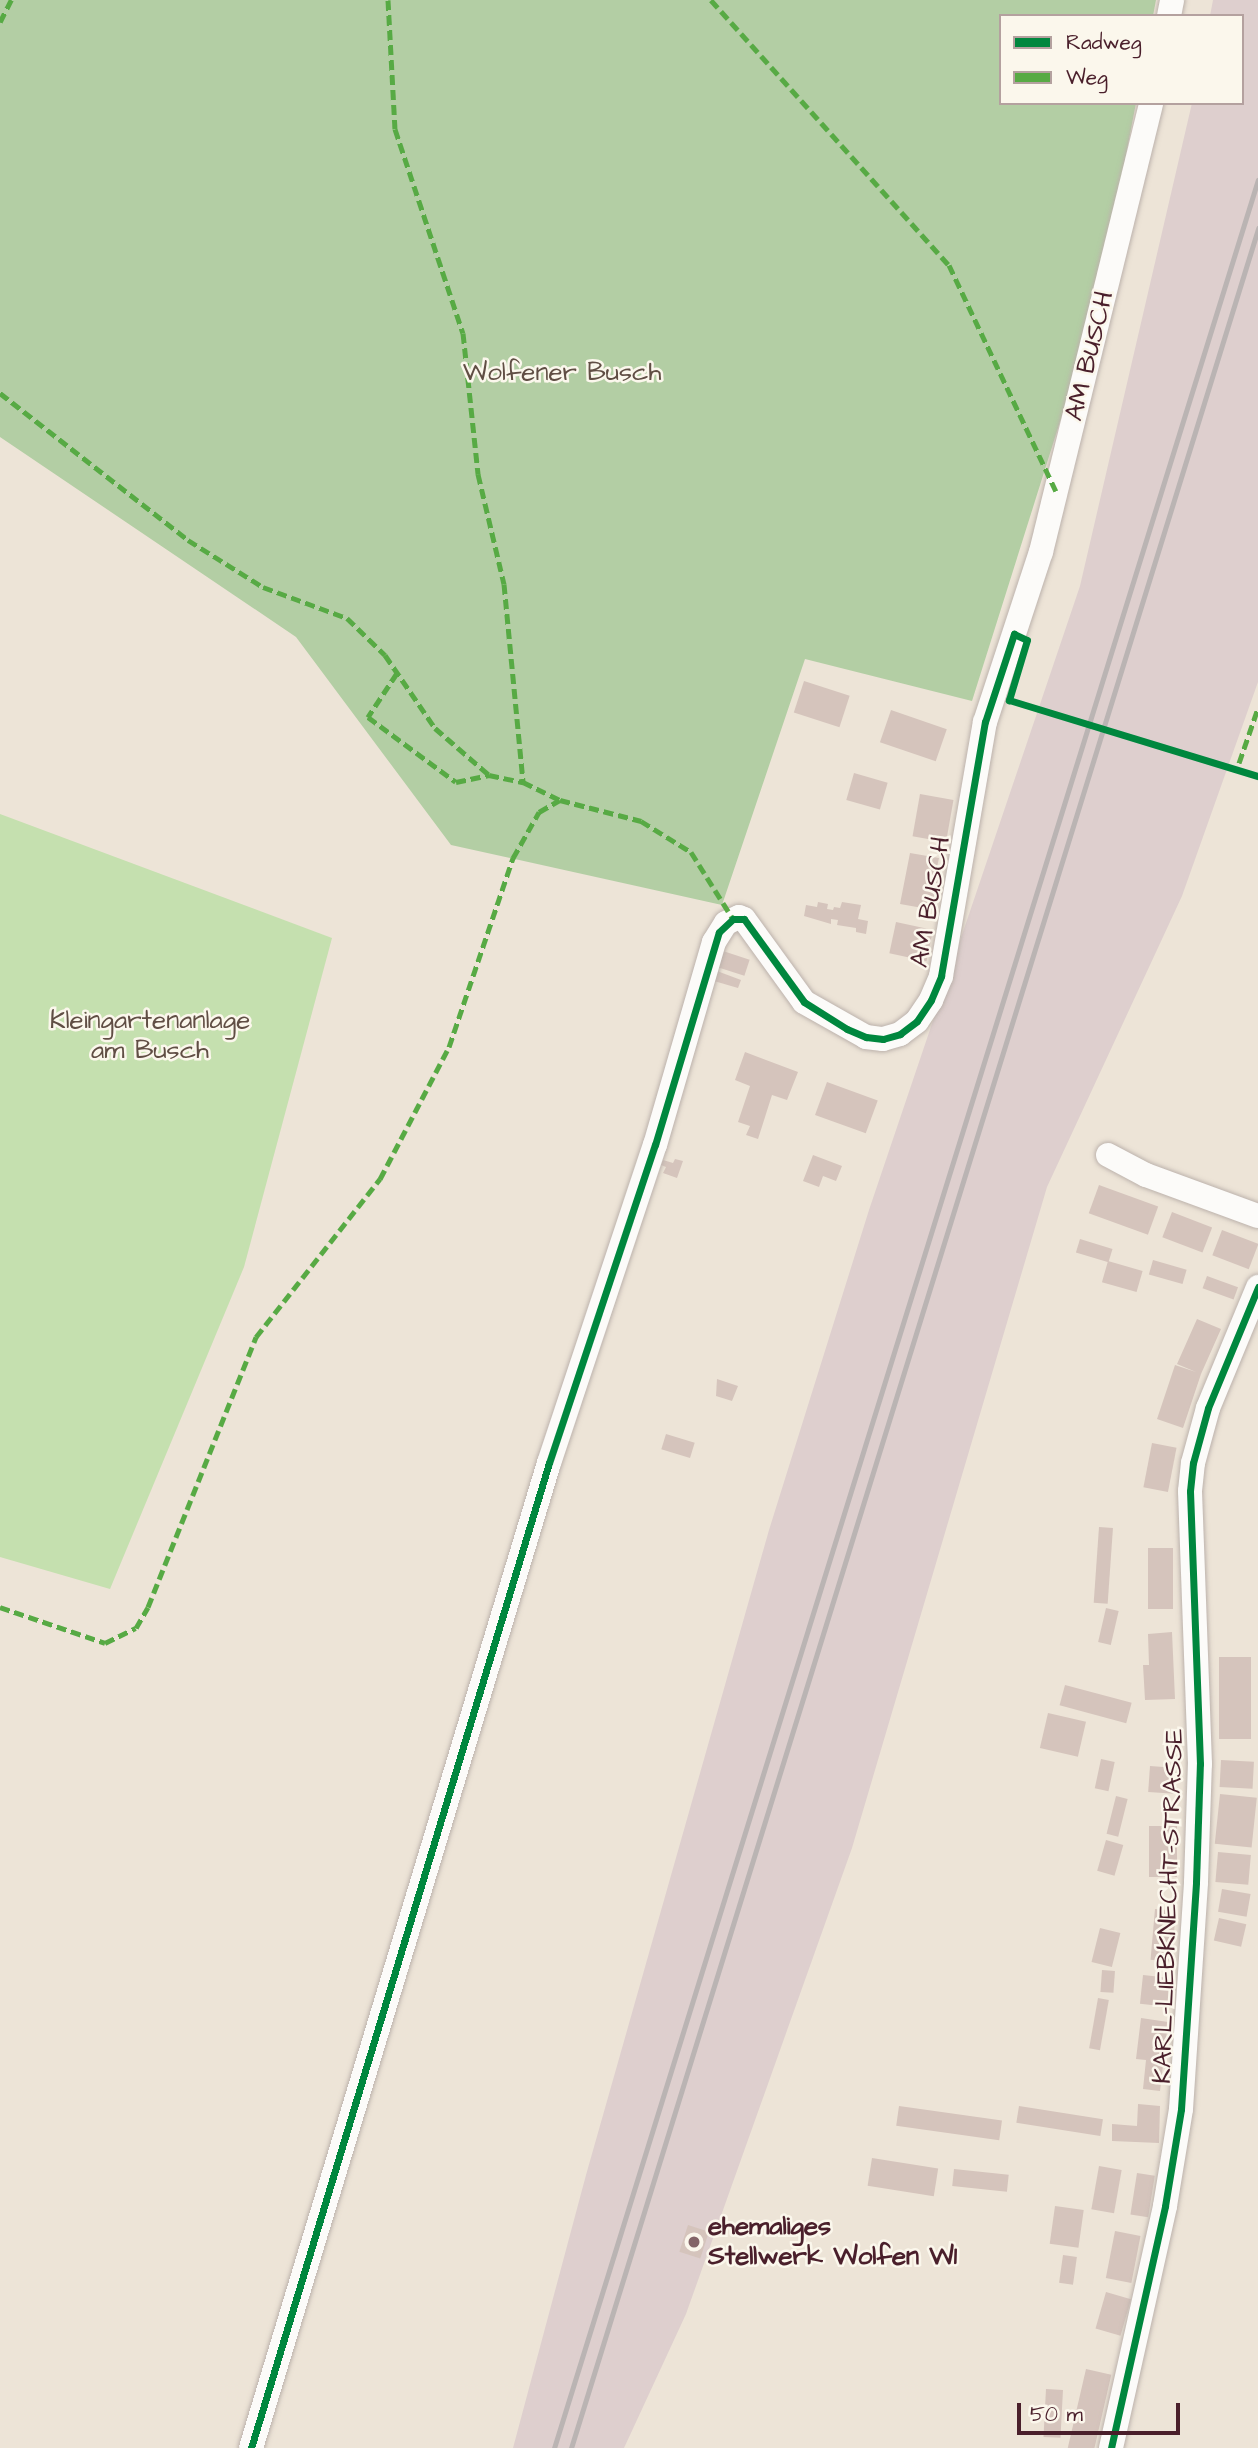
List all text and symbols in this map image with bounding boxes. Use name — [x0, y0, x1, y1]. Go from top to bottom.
legend — [999, 14, 1244, 105]
text: Radweg — [1066, 28, 1142, 57]
text: Weg — [1066, 63, 1108, 92]
street label: AM BUSCH — [1059, 288, 1121, 424]
park label: Wolfener Busch — [463, 357, 661, 389]
street label: AM BUSCH — [904, 834, 958, 970]
park label: Kleingartenanlage am Busch — [50, 1005, 250, 1066]
street label: KARL-LIEBKNECHT-STRASSE — [1147, 1728, 1191, 2084]
place label: ehemaliges Stellwerk Wolfen W1 — [708, 2211, 957, 2272]
marker: ehemaliges Stellwerk Wolfen W1 — [686, 2234, 702, 2250]
scale bar — [1020, 2388, 1183, 2432]
text: 50 m — [1030, 2400, 1083, 2429]

